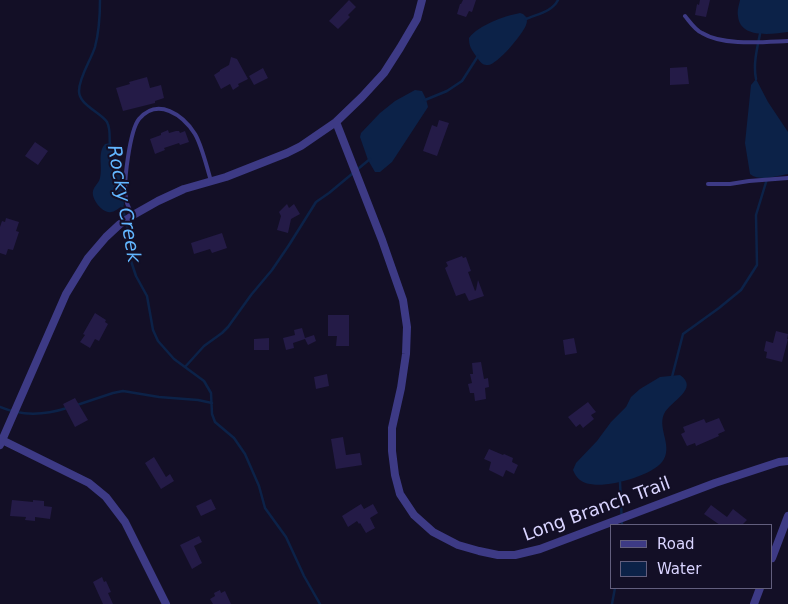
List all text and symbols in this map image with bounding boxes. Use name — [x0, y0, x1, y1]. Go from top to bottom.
water label: Rocky Creek — [101, 143, 145, 265]
street label: Long Branch Trail — [520, 473, 674, 547]
legend — [610, 524, 773, 589]
text: Road — [657, 535, 695, 553]
text: Water — [657, 560, 701, 578]

